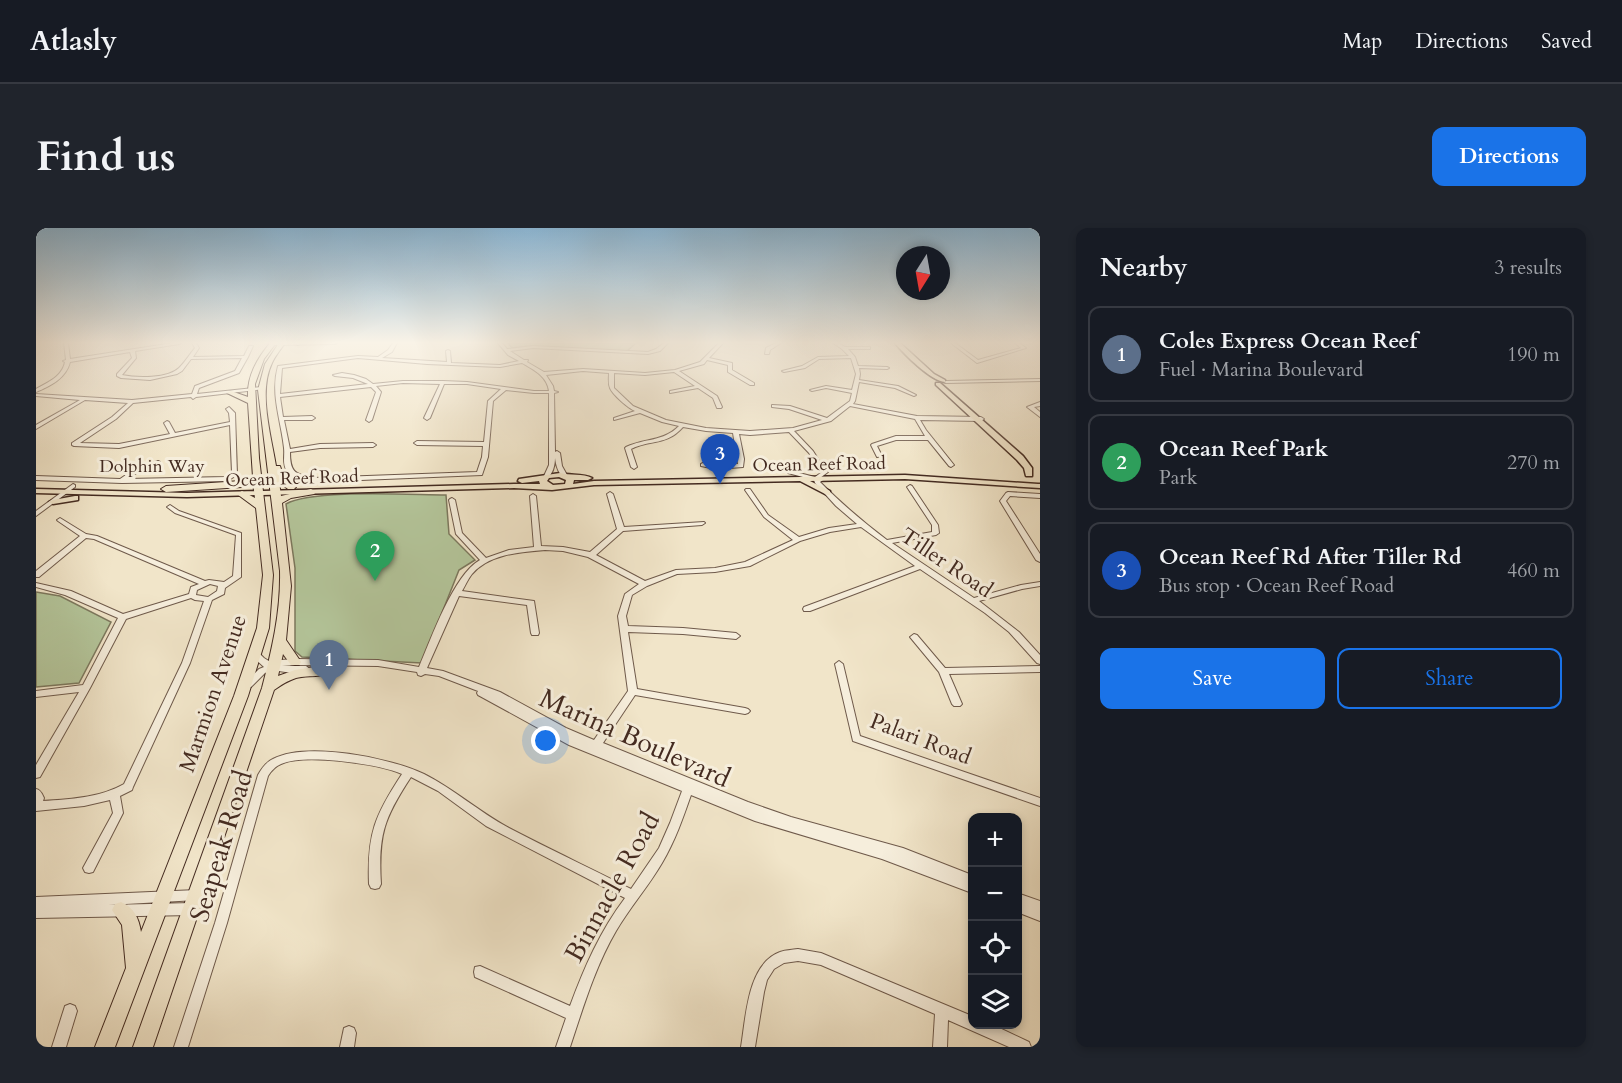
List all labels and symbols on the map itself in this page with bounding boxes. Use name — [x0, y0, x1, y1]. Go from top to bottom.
north arrow — [896, 246, 950, 300]
pin: 3 — [700, 434, 740, 484]
street label: Ocean Reef Road — [752, 451, 886, 478]
street label: Dolphin Way — [99, 454, 205, 479]
street label: Ocean Reef Road — [225, 464, 360, 493]
street label: Tiller Road — [894, 521, 999, 605]
pin: 2 — [356, 532, 394, 581]
street label: Marmion Avenue — [172, 611, 254, 776]
pin: 1 — [310, 640, 348, 690]
street label: Marina Boulevard — [534, 680, 737, 797]
street label: Palari Road — [866, 706, 976, 772]
your location — [531, 726, 560, 755]
street label: Seapeak Road — [181, 765, 262, 927]
street label: Binnacle Road — [556, 805, 669, 969]

